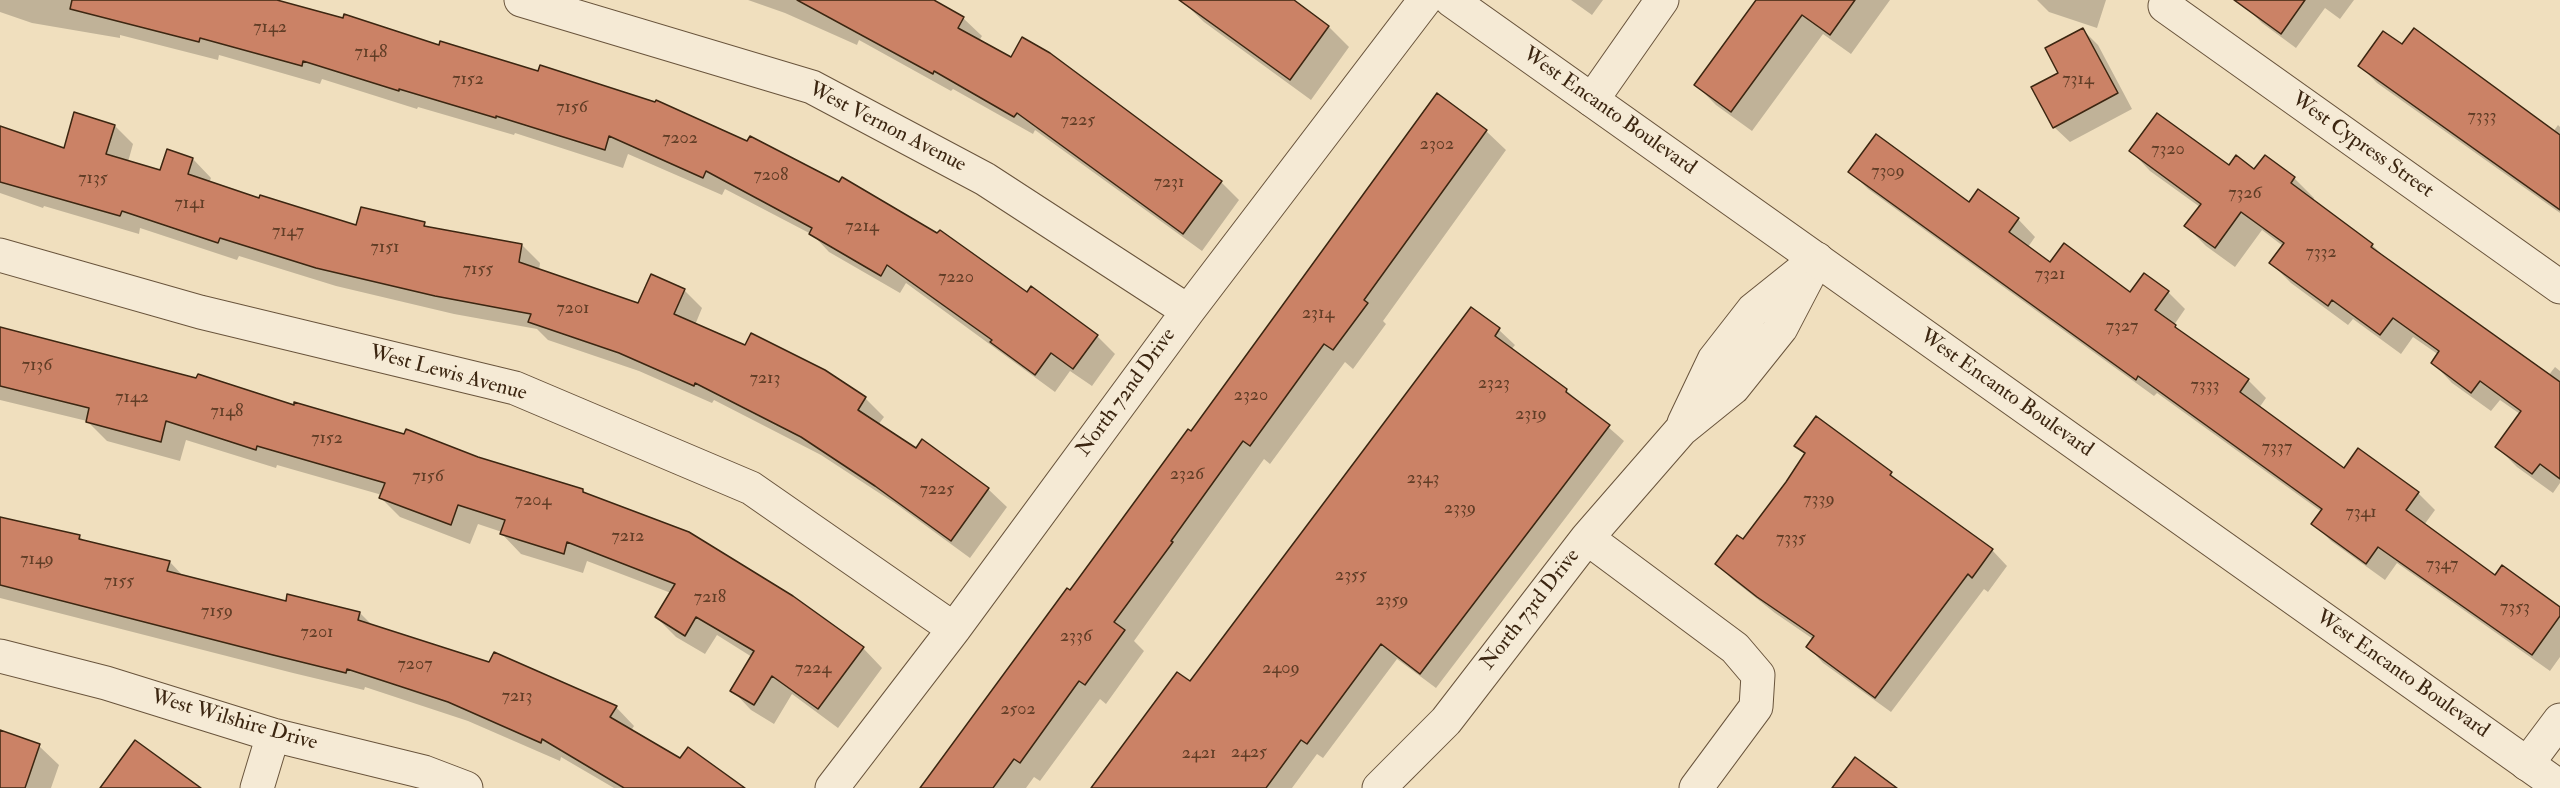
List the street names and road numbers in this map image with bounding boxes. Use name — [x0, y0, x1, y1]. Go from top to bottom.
street label: West Encanto Boulevard — [1517, 43, 1701, 181]
street label: West Vernon Avenue — [804, 77, 970, 179]
street label: West Cypress Street — [2286, 88, 2438, 204]
street label: North 72nd Drive — [1072, 324, 1182, 462]
street label: West Encanto Boulevard — [1914, 325, 2098, 463]
street label: West Lewis Avenue — [367, 341, 529, 407]
street label: North 73rd Drive — [1476, 544, 1586, 676]
street label: West Encanto Boulevard — [2310, 606, 2494, 744]
street label: West Wilshire Drive — [148, 685, 320, 757]

